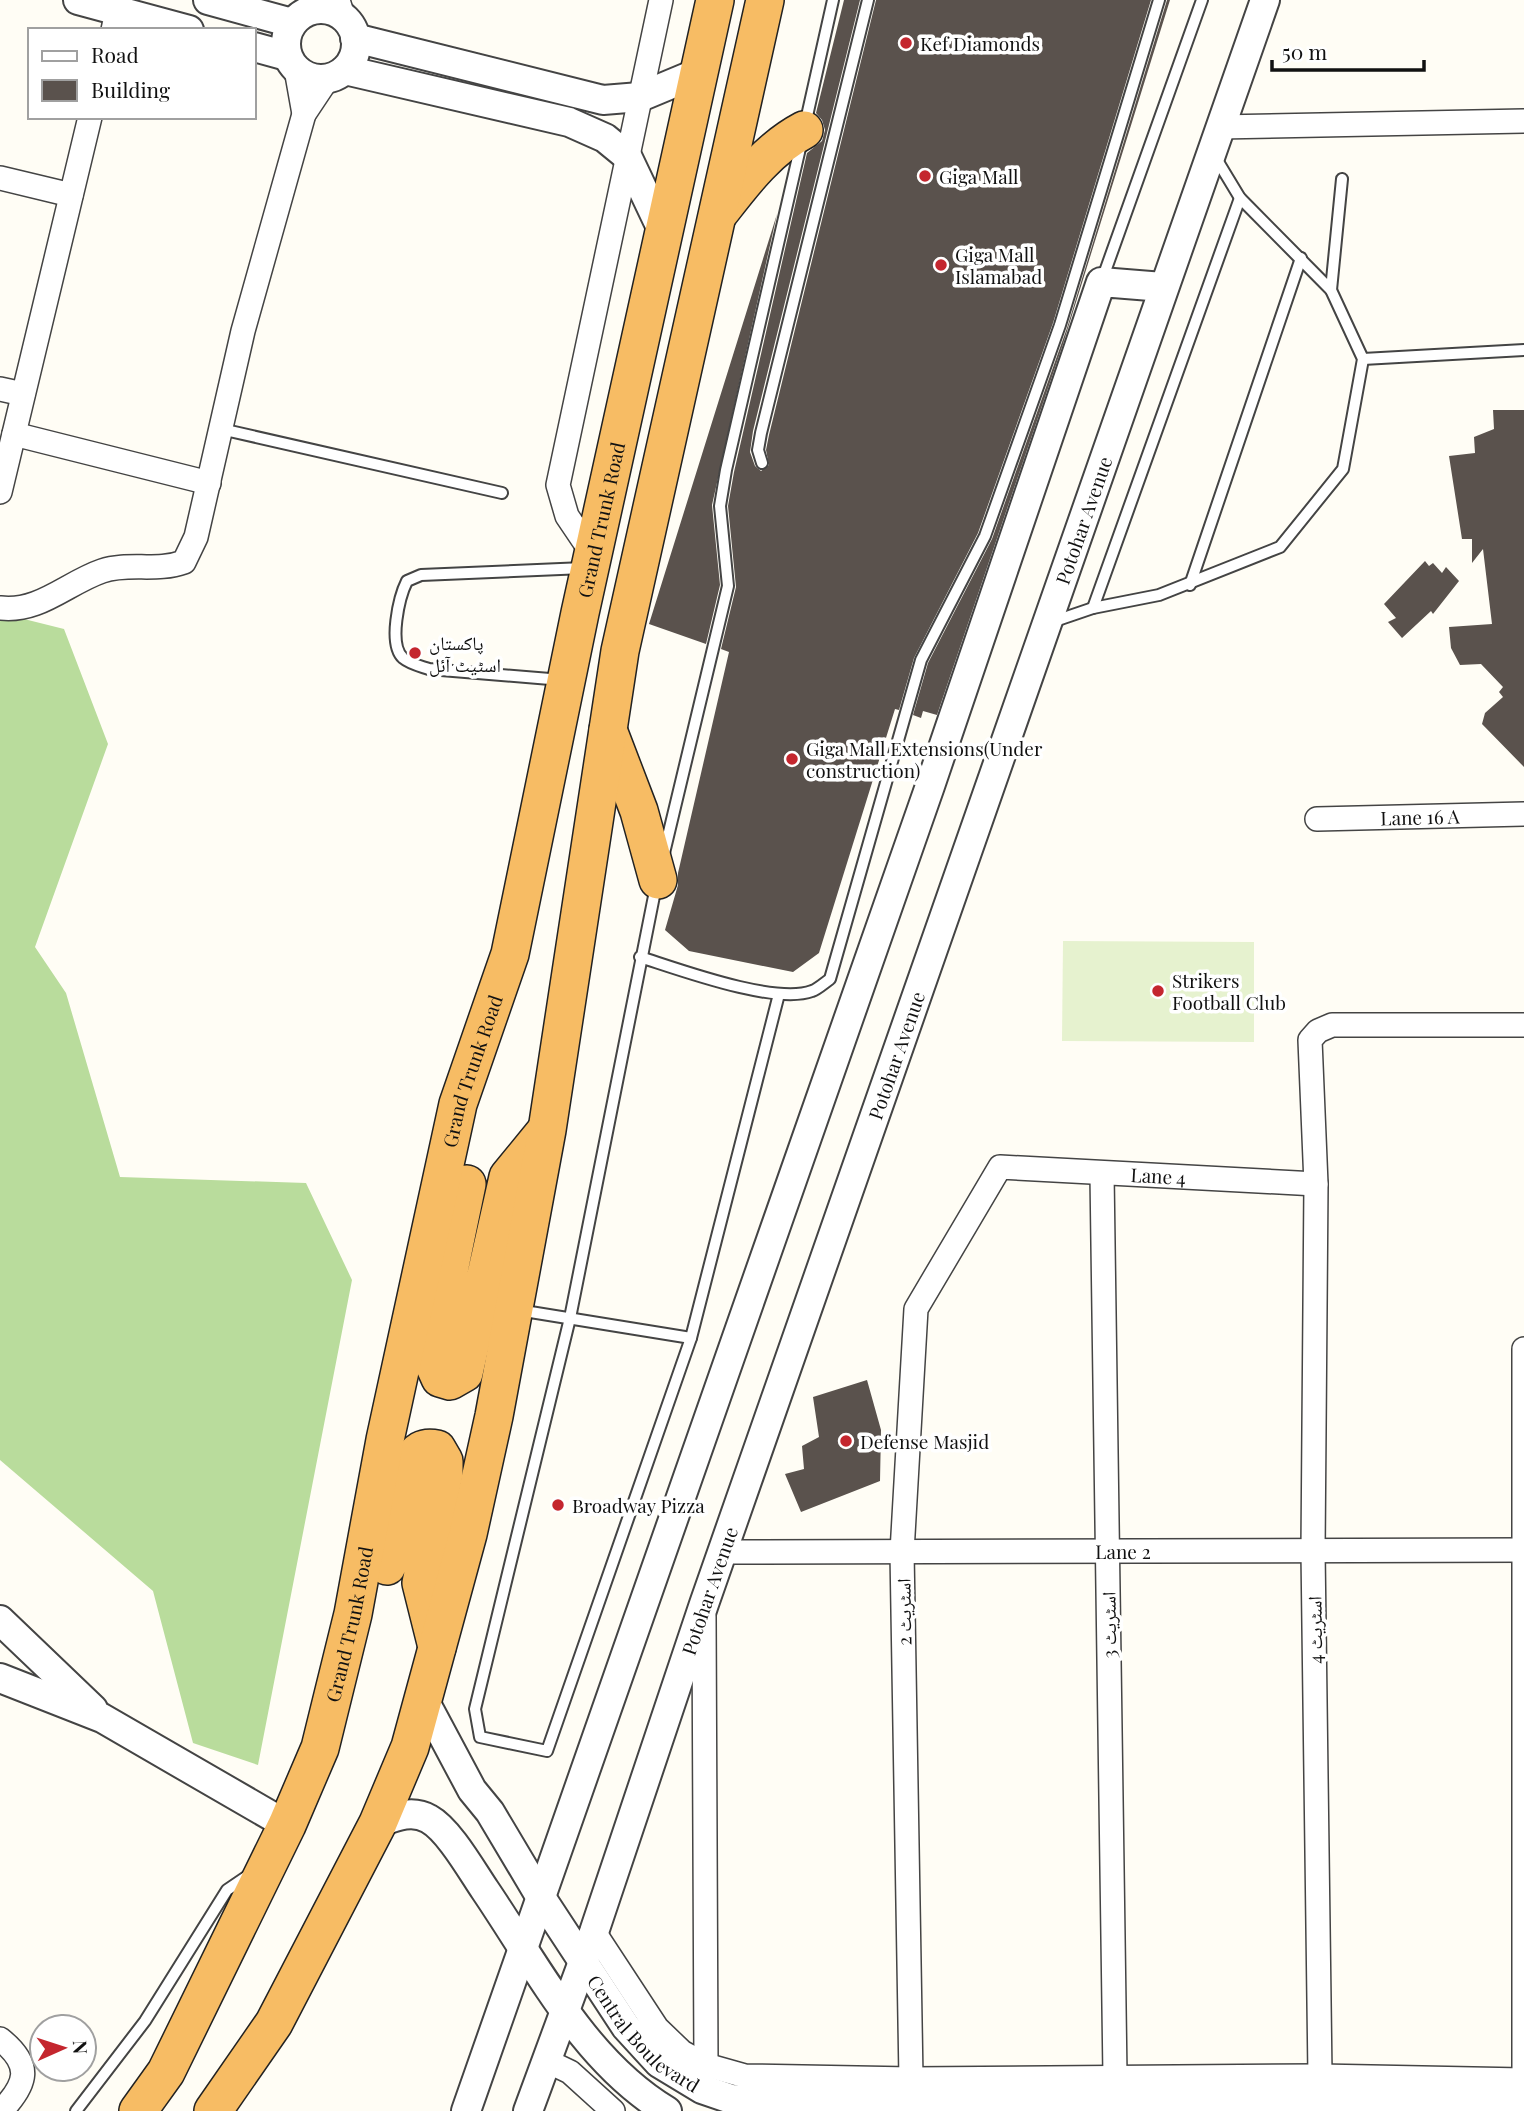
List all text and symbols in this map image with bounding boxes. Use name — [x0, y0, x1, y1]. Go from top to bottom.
legend — [28, 28, 256, 119]
scale bar — [1272, 28, 1424, 72]
place label: Kef Diamonds — [920, 30, 1040, 56]
marker: Kef Diamonds — [898, 35, 914, 51]
text: 50 m — [1282, 37, 1328, 65]
text: Road — [91, 40, 139, 68]
text: Building — [91, 75, 170, 103]
place label: Giga Mall — [939, 163, 1019, 189]
marker: Giga Mall — [917, 168, 933, 184]
place label: Giga Mall Islamabad — [955, 241, 1042, 289]
marker: Giga Mall Islamabad — [933, 257, 949, 273]
street label: Grand Trunk Road — [571, 439, 630, 600]
street label: Potohar Avenue — [1049, 453, 1117, 588]
place label: پاکستان اسٹیٹ آئل — [429, 629, 501, 677]
marker: پاکستان اسٹیٹ آئل — [407, 645, 423, 661]
place label: Giga Mall Extensions(Under construction) — [806, 735, 1043, 783]
marker: Giga Mall Extensions(Under construction) — [784, 751, 800, 767]
street label: Lane 16 A — [1380, 803, 1461, 830]
place label: Strikers Football Club — [1172, 967, 1286, 1015]
marker: Strikers Football Club — [1150, 983, 1166, 999]
street label: Potohar Avenue — [862, 988, 930, 1123]
street label: Grand Trunk Road — [436, 991, 508, 1150]
street label: Lane 4 — [1130, 1161, 1187, 1190]
place label: Defense Masjid — [860, 1428, 989, 1454]
marker: Defense Masjid — [838, 1433, 854, 1449]
place label: Broadway Pizza — [572, 1492, 705, 1518]
marker: Broadway Pizza — [550, 1497, 566, 1513]
street label: Potohar Avenue — [675, 1523, 743, 1658]
street label: Lane 2 — [1095, 1538, 1151, 1564]
street label: Grand Trunk Road — [319, 1544, 378, 1705]
street label: اسٹریٹ 2 — [889, 1578, 917, 1646]
street label: اسٹریٹ 3 — [1094, 1591, 1122, 1659]
street label: اسٹریٹ 4 — [1300, 1596, 1328, 1664]
street label: Central Boulevard — [582, 1969, 705, 2098]
north arrow — [28, 2013, 98, 2083]
text: N — [68, 2040, 94, 2055]

